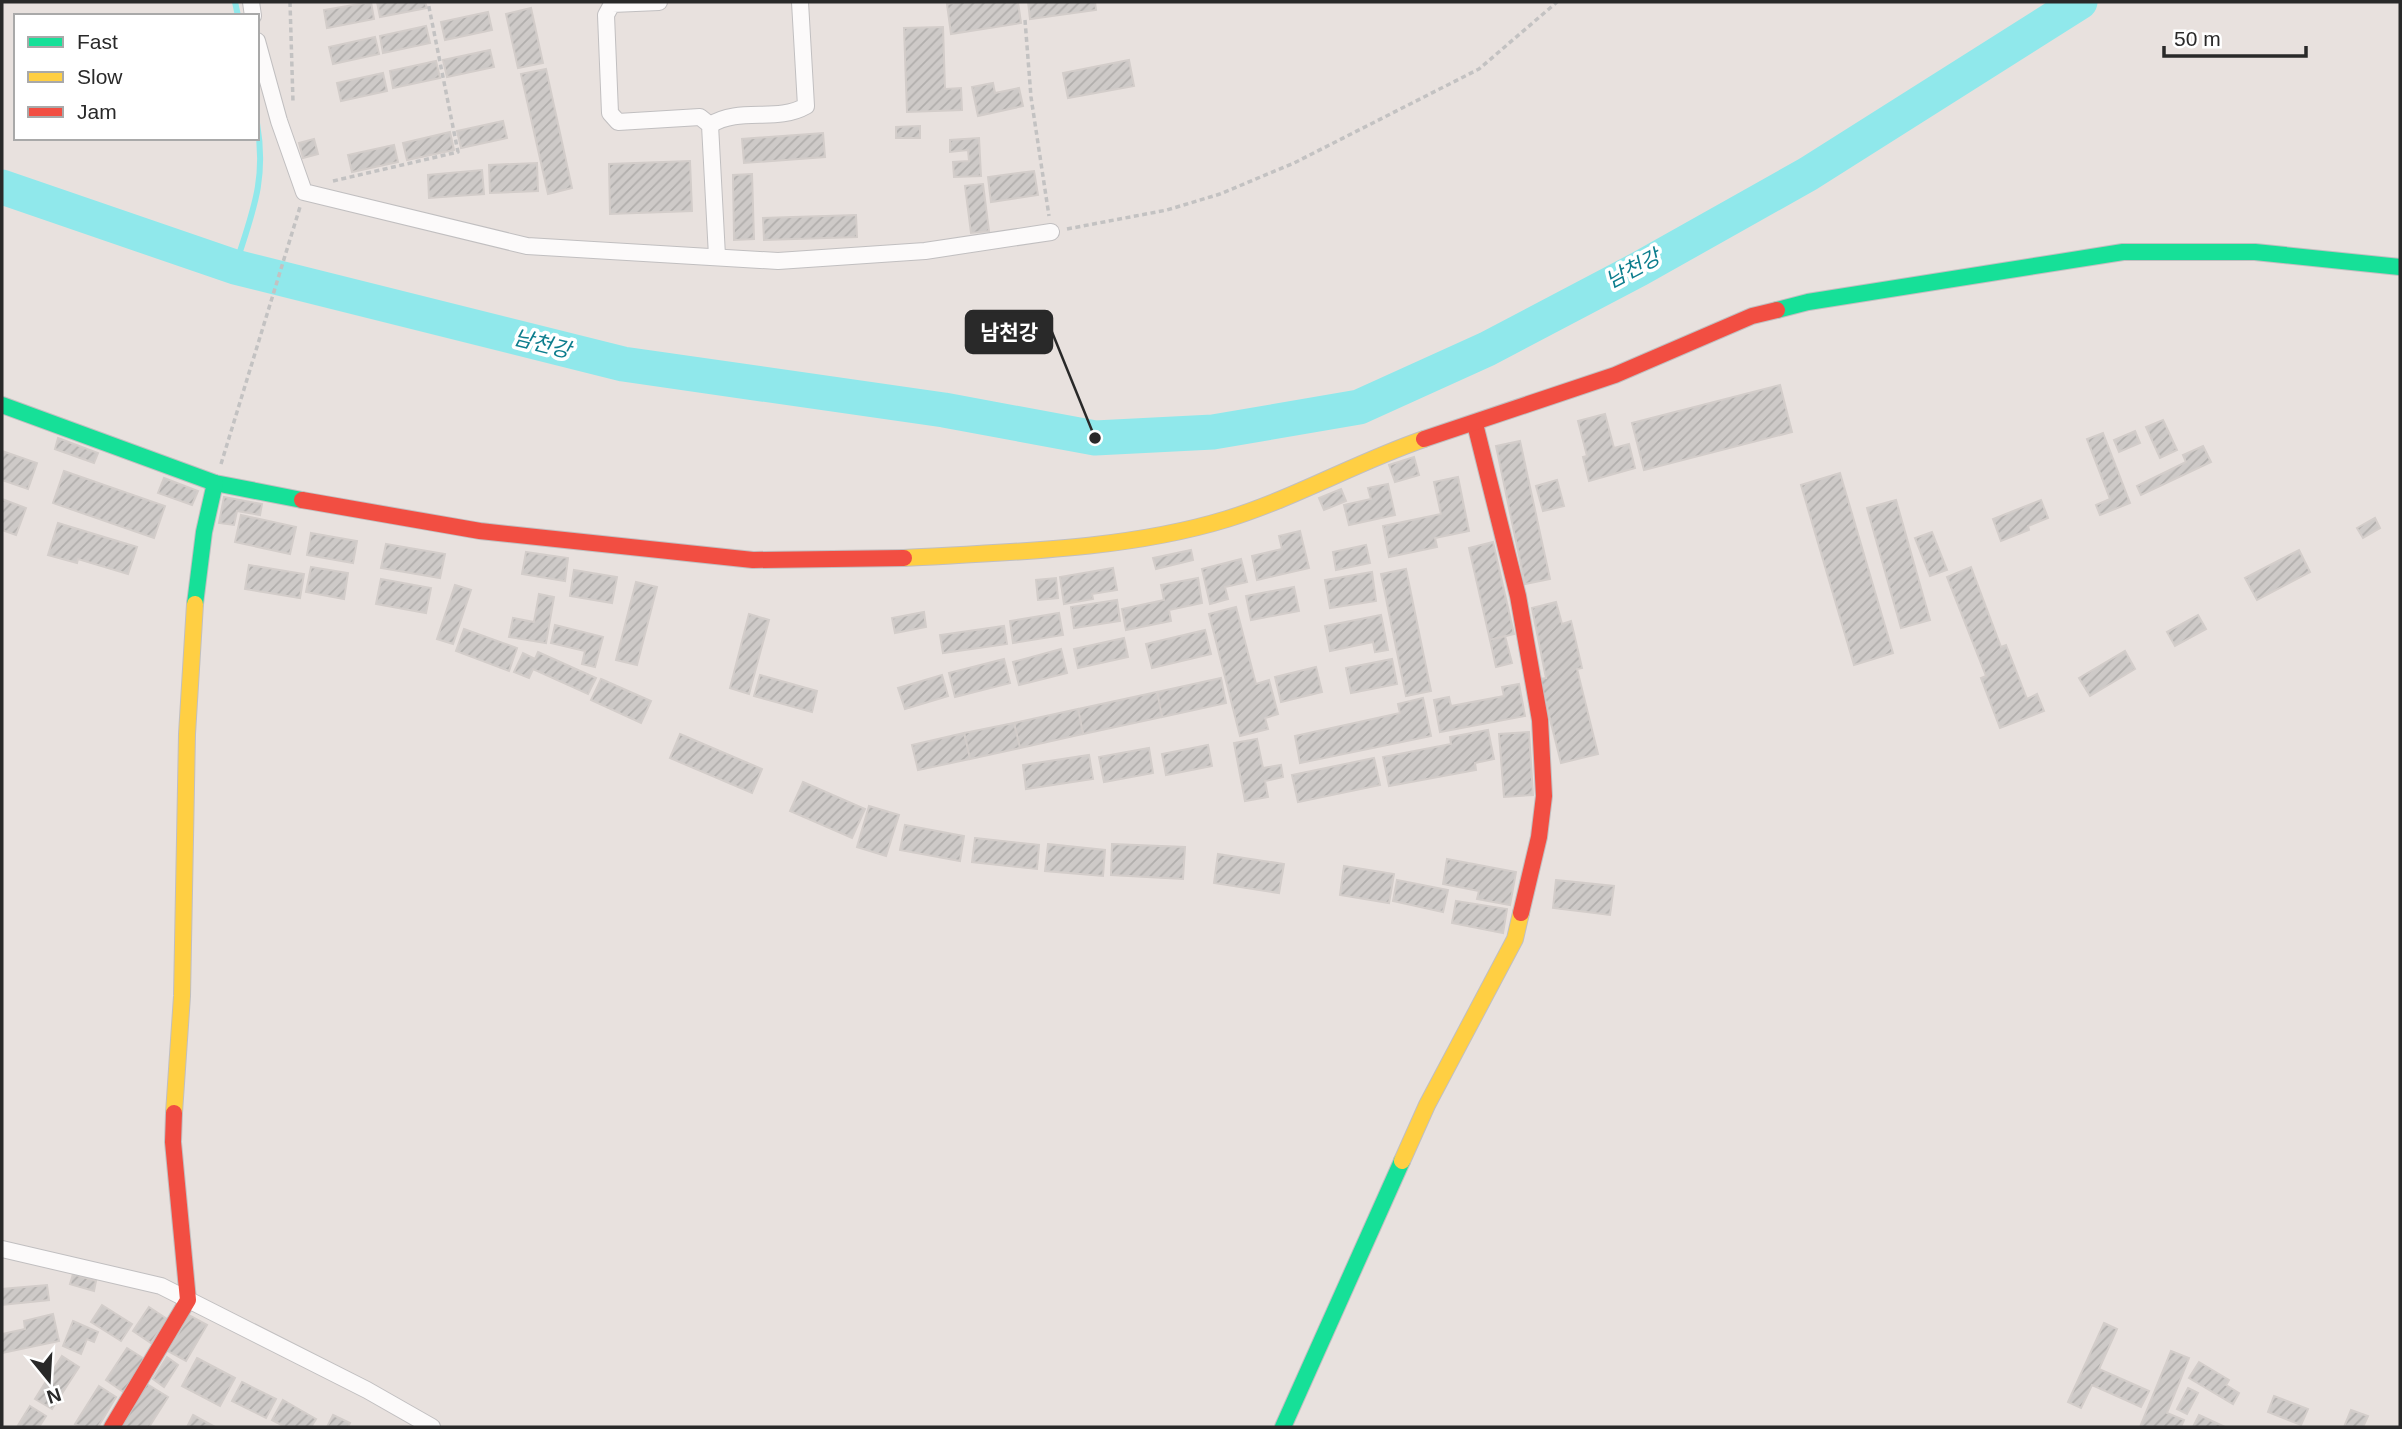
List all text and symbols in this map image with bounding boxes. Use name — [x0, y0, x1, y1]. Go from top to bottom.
legend — [14, 14, 259, 140]
scale bar — [2164, 14, 2306, 58]
text: 50 m — [2174, 27, 2221, 50]
text: Fast — [77, 30, 118, 53]
text: Slow — [77, 65, 123, 88]
text: Jam — [77, 100, 117, 123]
water label: 남천강 — [1602, 244, 1666, 292]
callout: 남천강 — [966, 311, 1052, 353]
text: 남천강 — [980, 321, 1038, 344]
water label: 남천강 — [511, 325, 576, 362]
north arrow — [14, 1345, 84, 1415]
text: N — [44, 1384, 64, 1408]

